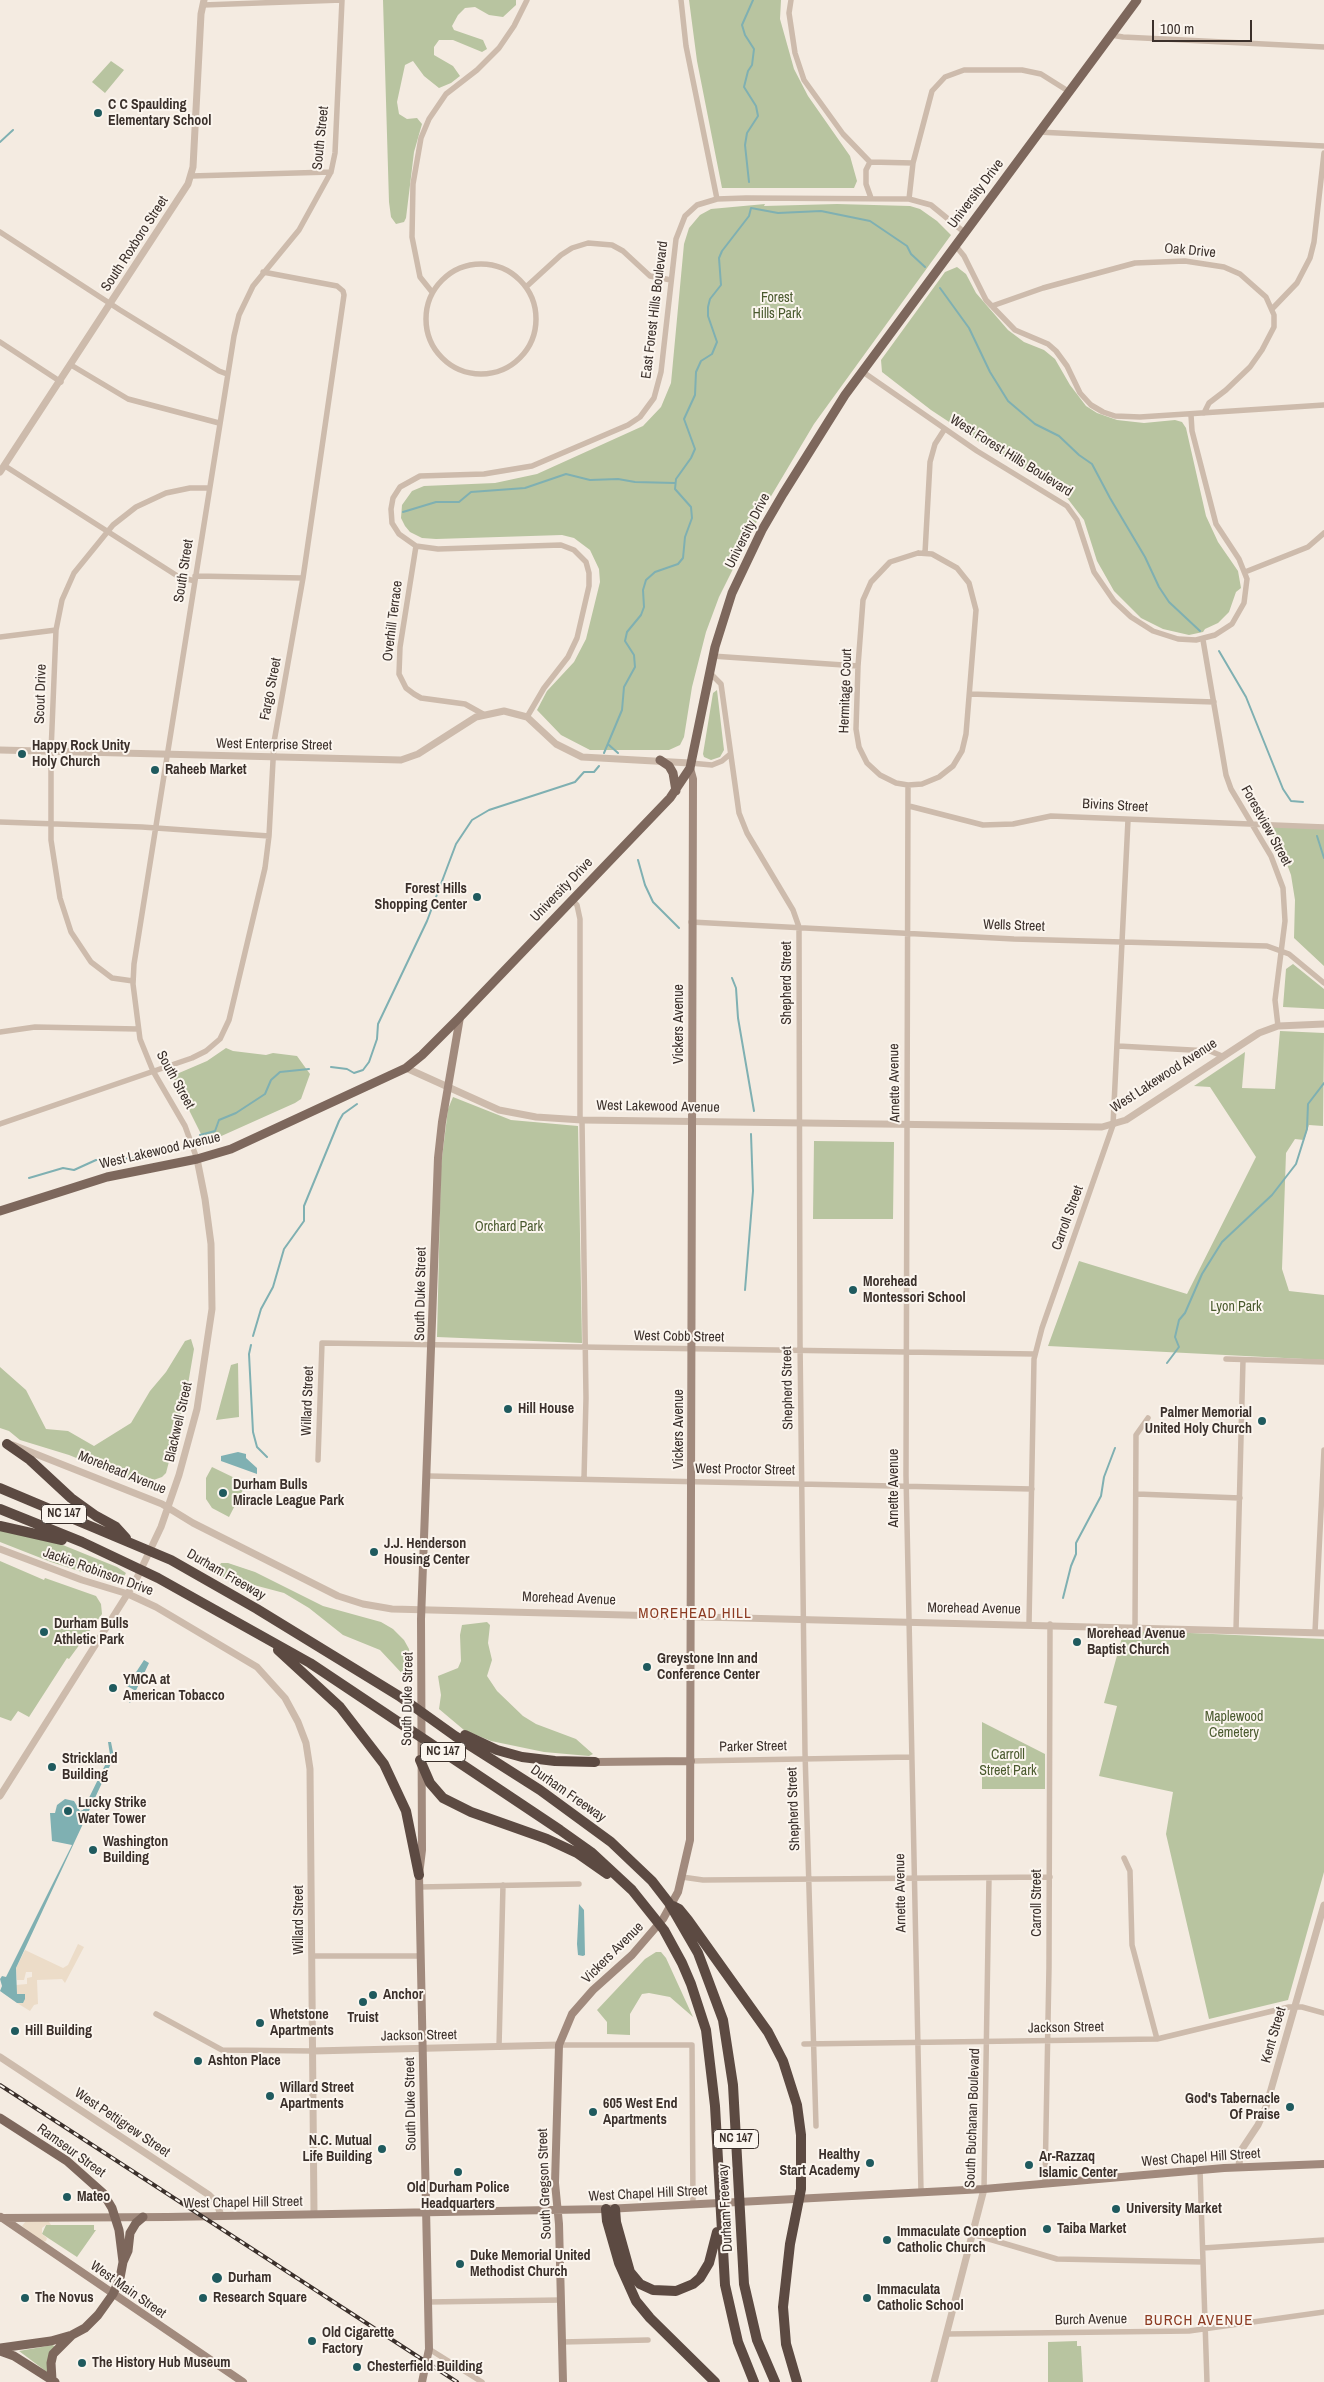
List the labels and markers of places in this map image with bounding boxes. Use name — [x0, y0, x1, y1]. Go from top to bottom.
place label: C C Spaulding Elementary School — [108, 97, 211, 130]
marker: C C Spaulding Elementary School — [92, 107, 104, 119]
place label: Happy Rock Unity Holy Church — [32, 738, 130, 770]
marker: Happy Rock Unity Holy Church — [16, 748, 28, 760]
place label: Raheeb Market — [165, 762, 247, 778]
marker: Raheeb Market — [149, 764, 161, 776]
place label: Forest Hills Shopping Center — [375, 881, 467, 914]
marker: Forest Hills Shopping Center — [471, 891, 483, 903]
place label: Morehead Montessori School — [863, 1274, 966, 1306]
marker: Morehead Montessori School — [847, 1284, 859, 1296]
place label: Hill House — [518, 1401, 574, 1417]
marker: Hill House — [502, 1403, 514, 1415]
place label: Palmer Memorial United Holy Church — [1145, 1405, 1252, 1438]
marker: Palmer Memorial United Holy Church — [1256, 1415, 1268, 1427]
place label: Durham Bulls Miracle League Park — [233, 1477, 344, 1510]
marker: Durham Bulls Miracle League Park — [217, 1487, 229, 1499]
place label: J.J. Henderson Housing Center — [384, 1536, 469, 1568]
marker: J.J. Henderson Housing Center — [368, 1546, 380, 1558]
place label: Durham Bulls Athletic Park — [54, 1616, 129, 1648]
marker: Durham Bulls Athletic Park — [38, 1626, 50, 1638]
place label: Morehead Avenue Baptist Church — [1087, 1626, 1185, 1658]
marker: Morehead Avenue Baptist Church — [1071, 1636, 1083, 1648]
place label: Greystone Inn and Conference Center — [657, 1651, 760, 1684]
marker: Greystone Inn and Conference Center — [641, 1661, 653, 1673]
place label: YMCA at American Tobacco — [123, 1672, 225, 1704]
marker: YMCA at American Tobacco — [107, 1682, 119, 1694]
place label: Strickland Building — [62, 1751, 118, 1784]
marker: Strickland Building — [46, 1761, 58, 1773]
place label: Lucky Strike Water Tower — [78, 1795, 146, 1828]
marker: Lucky Strike Water Tower — [62, 1805, 74, 1817]
place label: Washington Building — [103, 1834, 168, 1866]
marker: Washington Building — [87, 1844, 99, 1856]
place label: Anchor — [383, 1987, 423, 2003]
marker: Anchor — [367, 1989, 379, 2001]
marker: Truist — [357, 1996, 369, 2008]
place label: Whetstone Apartments — [270, 2007, 334, 2040]
place label: Truist — [347, 2010, 379, 2026]
marker: Whetstone Apartments — [254, 2017, 266, 2029]
place label: Hill Building — [25, 2023, 92, 2039]
marker: Hill Building — [9, 2025, 21, 2037]
place label: Ashton Place — [208, 2053, 281, 2069]
marker: Ashton Place — [192, 2055, 204, 2067]
place label: Willard Street Apartments — [280, 2080, 354, 2112]
marker: Willard Street Apartments — [264, 2090, 276, 2102]
place label: God's Tabernacle Of Praise — [1185, 2091, 1280, 2124]
place label: 605 West End Apartments — [603, 2096, 677, 2128]
marker: God's Tabernacle Of Praise — [1284, 2101, 1296, 2113]
marker: 605 West End Apartments — [587, 2106, 599, 2118]
place label: N.C. Mutual Life Building — [302, 2133, 372, 2166]
marker: N.C. Mutual Life Building — [376, 2143, 388, 2155]
place label: Healthy Start Academy — [780, 2147, 860, 2180]
place label: Ar-Razzaq Islamic Center — [1039, 2149, 1117, 2182]
marker: Healthy Start Academy — [864, 2157, 876, 2169]
marker: Ar-Razzaq Islamic Center — [1023, 2159, 1035, 2171]
marker: Old Durham Police Headquarters — [452, 2166, 464, 2178]
place label: Old Durham Police Headquarters — [407, 2180, 509, 2212]
place label: Mateo — [77, 2189, 110, 2205]
marker: Mateo — [61, 2191, 73, 2203]
place label: University Market — [1126, 2201, 1222, 2217]
marker: University Market — [1110, 2203, 1122, 2215]
place label: Taiba Market — [1057, 2221, 1126, 2237]
marker: Taiba Market — [1041, 2223, 1053, 2235]
place label: Immaculate Conception Catholic Church — [897, 2224, 1026, 2256]
marker: Immaculate Conception Catholic Church — [881, 2234, 893, 2246]
place label: Duke Memorial United Methodist Church — [470, 2248, 591, 2280]
marker: Duke Memorial United Methodist Church — [454, 2258, 466, 2270]
place label: Durham — [228, 2270, 271, 2286]
marker: Durham — [210, 2271, 224, 2285]
place label: Immaculata Catholic School — [877, 2282, 964, 2314]
place label: The Novus — [35, 2290, 94, 2306]
place label: Research Square — [213, 2290, 307, 2306]
marker: The Novus — [19, 2292, 31, 2304]
marker: Research Square — [197, 2292, 209, 2304]
marker: Immaculata Catholic School — [861, 2292, 873, 2304]
place label: Old Cigarette Factory — [322, 2325, 394, 2358]
marker: Old Cigarette Factory — [306, 2335, 318, 2347]
place label: The History Hub Museum — [92, 2355, 230, 2371]
marker: The History Hub Museum — [76, 2357, 88, 2369]
place label: Chesterfield Building — [367, 2359, 482, 2375]
marker: Chesterfield Building — [351, 2361, 363, 2373]

